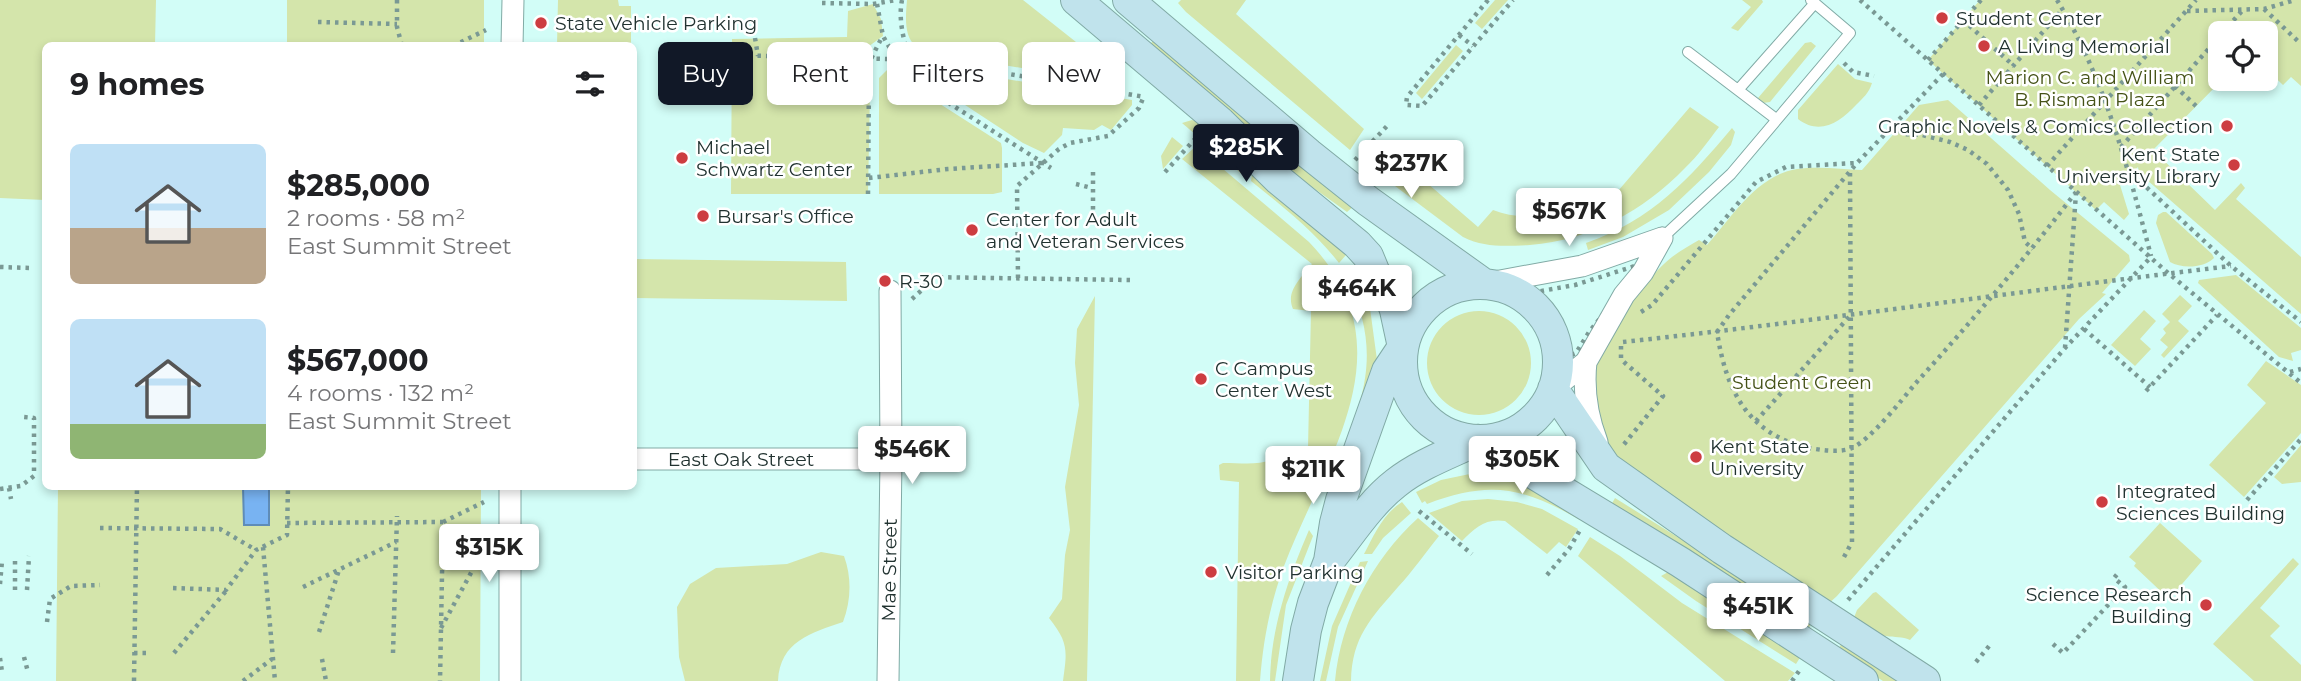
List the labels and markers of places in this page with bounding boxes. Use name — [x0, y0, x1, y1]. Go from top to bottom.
place label: Student Center — [1956, 7, 2102, 30]
marker: Student Center — [1934, 10, 1950, 26]
place label: State Vehicle Parking — [555, 12, 757, 35]
marker: State Vehicle Parking — [533, 15, 549, 31]
place label: A Living Memorial — [1998, 35, 2170, 58]
marker: A Living Memorial — [1976, 38, 1992, 54]
place label: Graphic Novels & Comics Collection — [1878, 115, 2213, 138]
marker: Graphic Novels & Comics Collection — [2219, 118, 2235, 134]
pin: $285K — [1197, 124, 1295, 184]
place label: Michael Schwartz Center — [696, 136, 853, 181]
pin: $237K — [1362, 140, 1460, 200]
place label: Kent State University Library — [2056, 143, 2221, 188]
marker: Michael Schwartz Center — [674, 150, 690, 166]
marker: Kent State University Library — [2226, 157, 2242, 173]
pin: $567K — [1520, 188, 1618, 248]
place label: Bursar's Office — [717, 205, 854, 228]
marker: Bursar's Office — [695, 208, 711, 224]
place label: Center for Adult and Veteran Services — [986, 208, 1184, 253]
marker: Center for Adult and Veteran Services — [964, 222, 980, 238]
pin: $464K — [1308, 266, 1406, 325]
place label: R-30 — [899, 270, 943, 293]
marker: R-30 — [877, 273, 893, 289]
place label: C Campus Center West — [1215, 357, 1333, 402]
marker: C Campus Center West — [1193, 371, 1209, 387]
pin: $546K — [863, 426, 961, 486]
place label: Kent State University — [1710, 435, 1809, 480]
pin: $305K — [1473, 436, 1571, 496]
pin: $211K — [1264, 447, 1362, 506]
marker: Kent State University — [1688, 449, 1704, 465]
place label: Integrated Sciences Building — [2116, 480, 2285, 525]
marker: Integrated Sciences Building — [2094, 494, 2110, 510]
pin: $315K — [440, 524, 538, 584]
place label: Visitor Parking — [1225, 561, 1364, 584]
marker: Visitor Parking — [1203, 564, 1219, 580]
place label: Science Research Building — [2026, 583, 2192, 628]
pin: $451K — [1709, 584, 1807, 643]
marker: Science Research Building — [2198, 597, 2214, 613]

